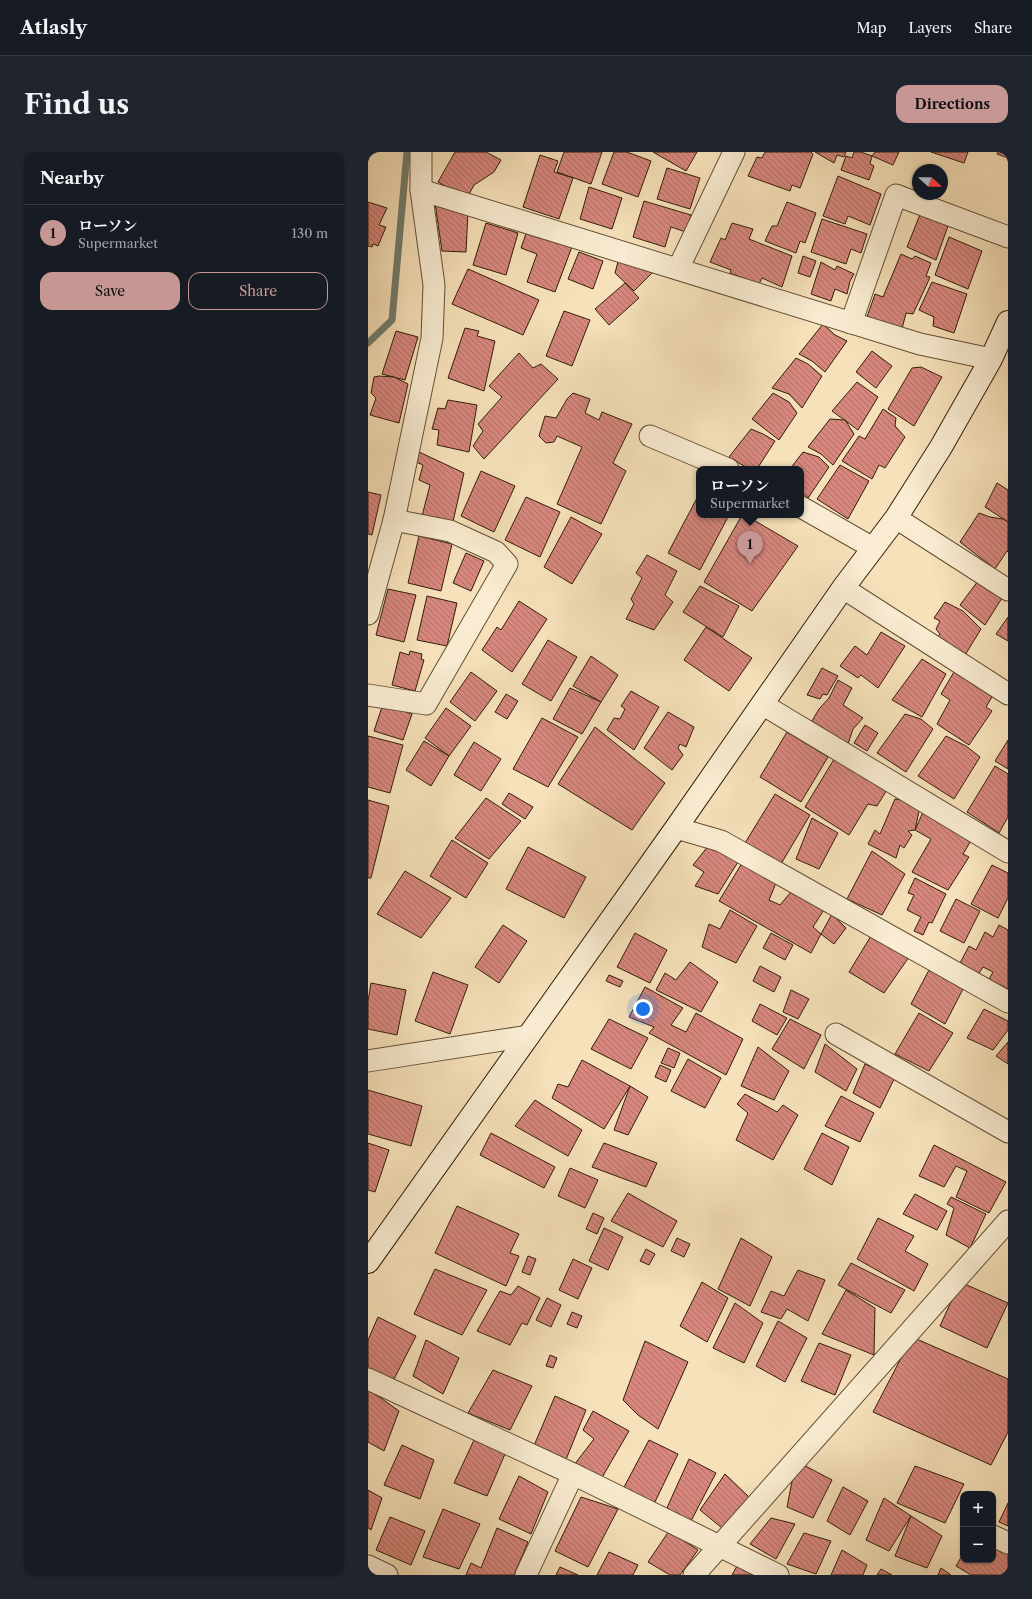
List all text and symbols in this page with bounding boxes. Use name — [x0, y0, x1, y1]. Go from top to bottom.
text: Atlasly — [20, 16, 87, 39]
text: Map — [856, 19, 886, 37]
text: Layers — [908, 19, 952, 37]
text: Share — [974, 19, 1012, 37]
button: Directions — [896, 85, 1008, 123]
text: Find us — [24, 87, 129, 121]
north arrow — [912, 164, 948, 200]
text: Nearby — [40, 168, 104, 188]
text: ローソン — [78, 216, 137, 235]
text: 1 — [50, 225, 56, 241]
text: 130 m — [292, 225, 328, 241]
text: Supermarket — [78, 235, 158, 251]
button: Save — [40, 272, 180, 310]
button: Share — [188, 272, 328, 310]
popup — [696, 466, 804, 518]
text: ローソン — [710, 476, 769, 495]
text: Supermarket — [710, 495, 790, 511]
pin: 1 — [737, 531, 763, 564]
your location — [633, 999, 653, 1019]
map controls — [960, 1491, 996, 1563]
button: + — [960, 1491, 996, 1527]
button: − — [960, 1527, 996, 1563]

